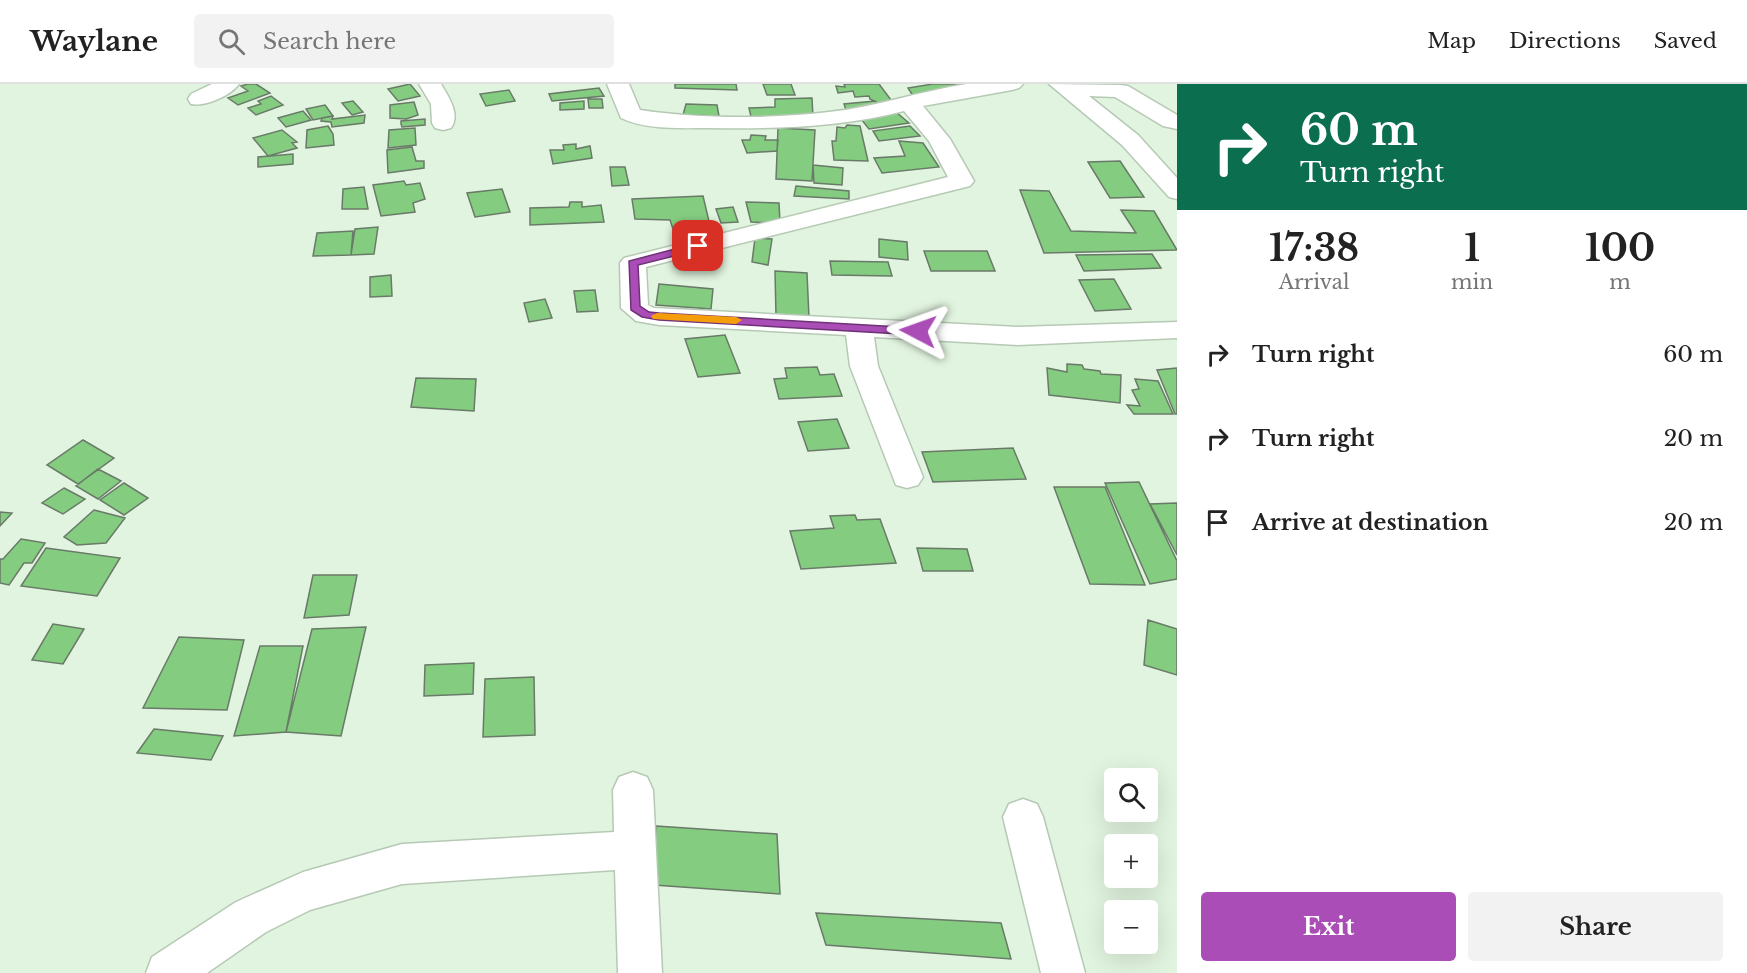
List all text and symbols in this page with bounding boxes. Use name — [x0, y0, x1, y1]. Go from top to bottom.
search box — [194, 14, 614, 68]
text: Waylane — [30, 24, 158, 59]
icon: search — [215, 25, 248, 58]
text: Search here — [263, 28, 396, 55]
text: Map — [1427, 28, 1476, 54]
text: Directions — [1509, 28, 1621, 54]
text: Saved — [1654, 28, 1717, 54]
text: 60 m — [1300, 104, 1418, 156]
icon: right — [1201, 108, 1279, 186]
text: Turn right — [1300, 156, 1444, 189]
pin — [672, 220, 723, 271]
text: 17:38 — [1269, 226, 1359, 271]
text: 1 — [1464, 226, 1480, 271]
text: 100 — [1585, 226, 1655, 271]
icon: arrive — [681, 229, 714, 262]
text: Arrival — [1279, 270, 1349, 294]
text: min — [1451, 270, 1493, 294]
text: m — [1609, 270, 1631, 294]
position arrow — [886, 299, 950, 363]
icon: right — [1201, 338, 1234, 371]
text: Turn right — [1252, 341, 1374, 368]
text: 60 m — [1663, 341, 1723, 368]
icon: right — [1201, 422, 1234, 455]
text: Turn right — [1252, 425, 1374, 452]
text: 20 m — [1664, 425, 1723, 452]
icon: arrive — [1201, 506, 1234, 539]
text: Arrive at destination — [1252, 509, 1489, 536]
text: 20 m — [1664, 509, 1723, 536]
map controls — [1104, 768, 1158, 954]
button: search — [1104, 768, 1158, 822]
button: + — [1104, 834, 1158, 888]
button: Exit — [1201, 892, 1456, 961]
button: Share — [1468, 892, 1723, 961]
button: − — [1104, 900, 1158, 954]

